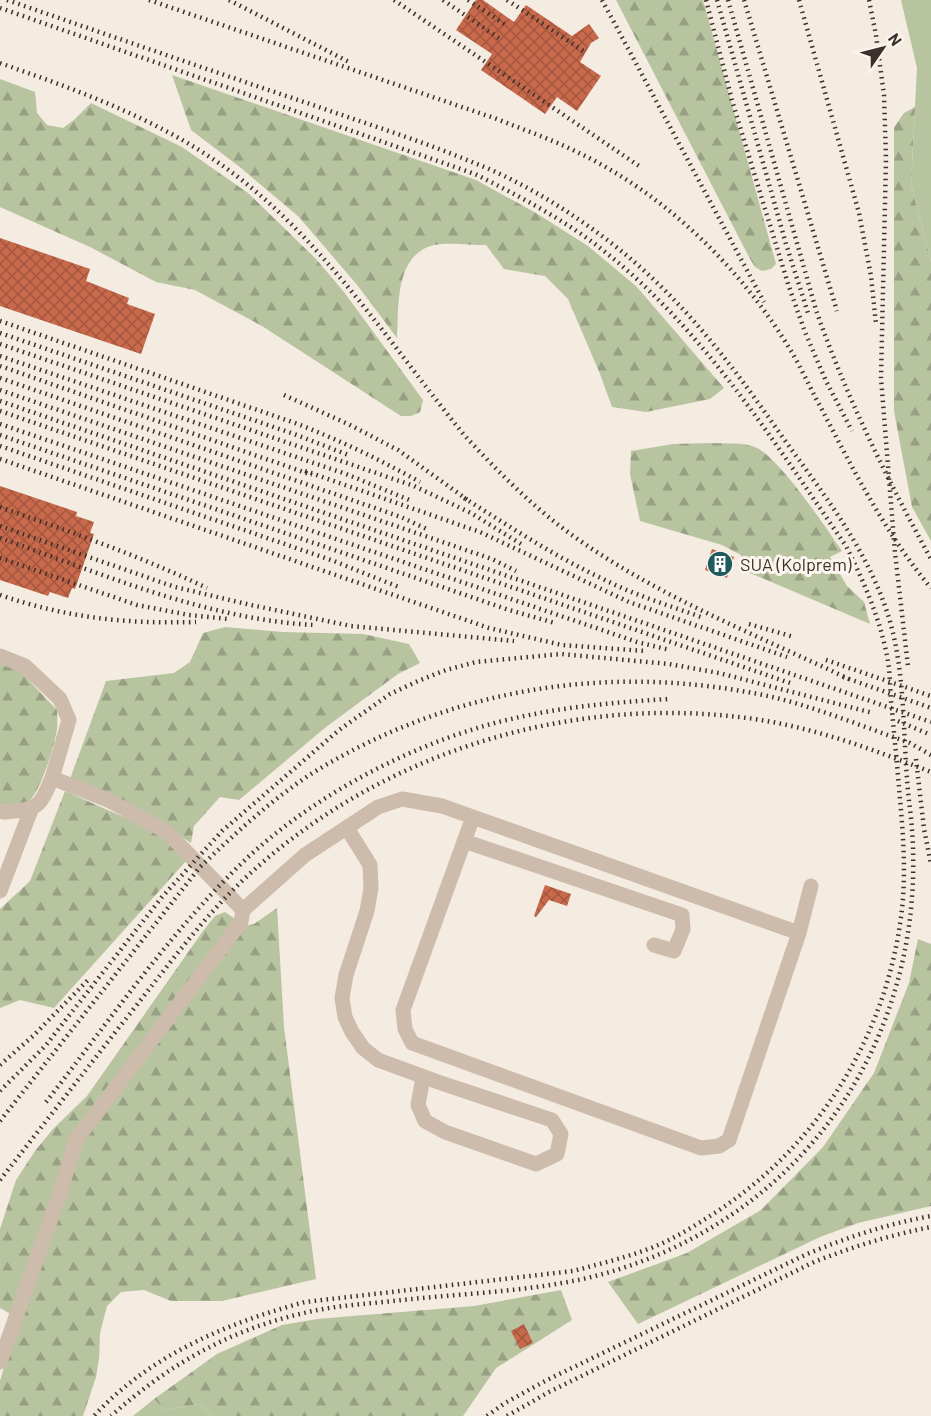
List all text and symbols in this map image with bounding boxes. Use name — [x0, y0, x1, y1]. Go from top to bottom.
north arrow — [853, 18, 913, 78]
text: N — [885, 29, 907, 49]
building icon: SUA (Kolprem) — [705, 549, 735, 579]
place label: SUA (Kolprem) — [740, 553, 852, 575]

